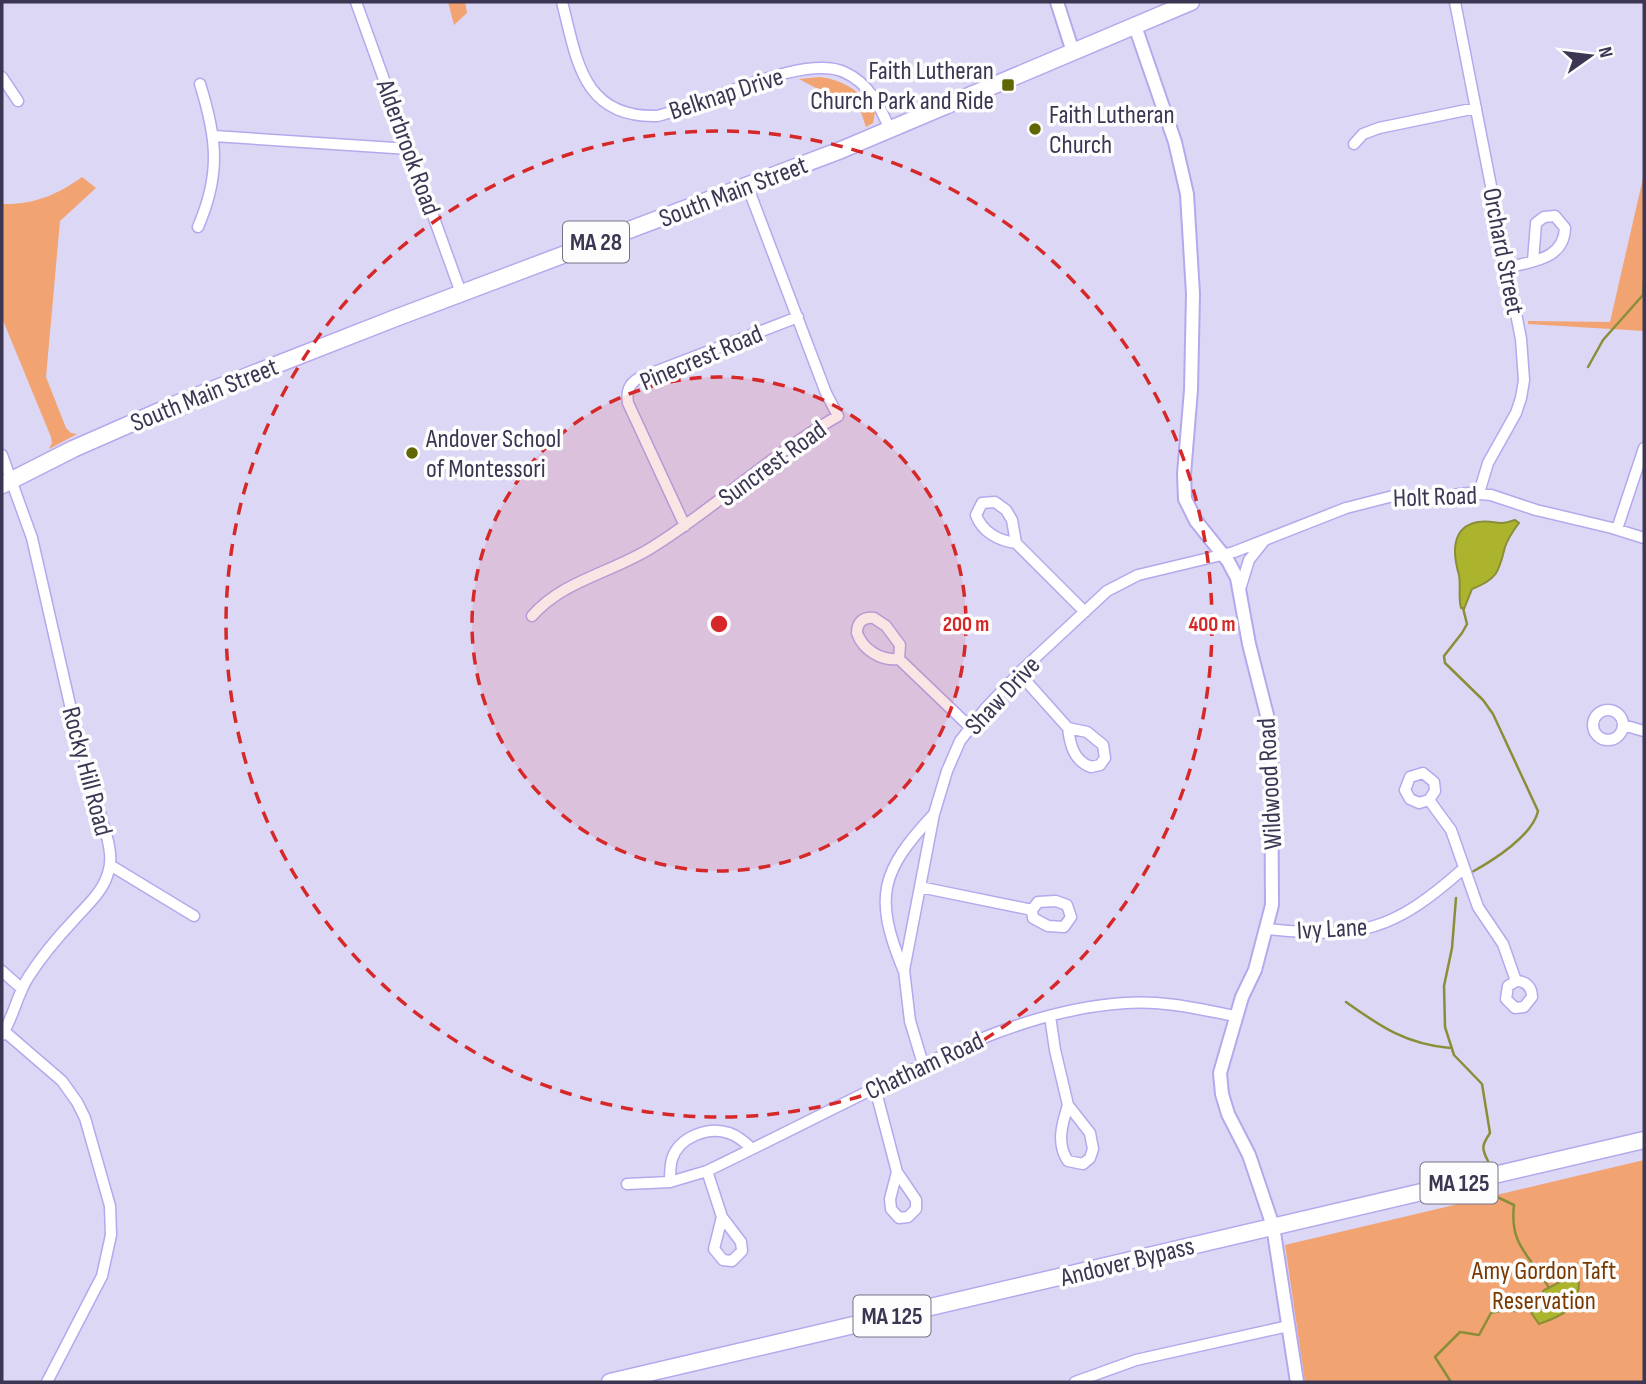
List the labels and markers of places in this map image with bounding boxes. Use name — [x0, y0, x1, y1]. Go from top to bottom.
place label: Faith Lutheran Church Park and Ride — [810, 56, 994, 117]
marker: Faith Lutheran Church Park and Ride — [1000, 77, 1016, 93]
place label: Faith Lutheran Church — [1049, 100, 1175, 161]
marker: Faith Lutheran Church — [1027, 121, 1043, 137]
place label: Andover School of Montessori — [425, 424, 561, 485]
marker: Andover School of Montessori — [404, 445, 420, 461]
centre of rings — [707, 612, 731, 636]

